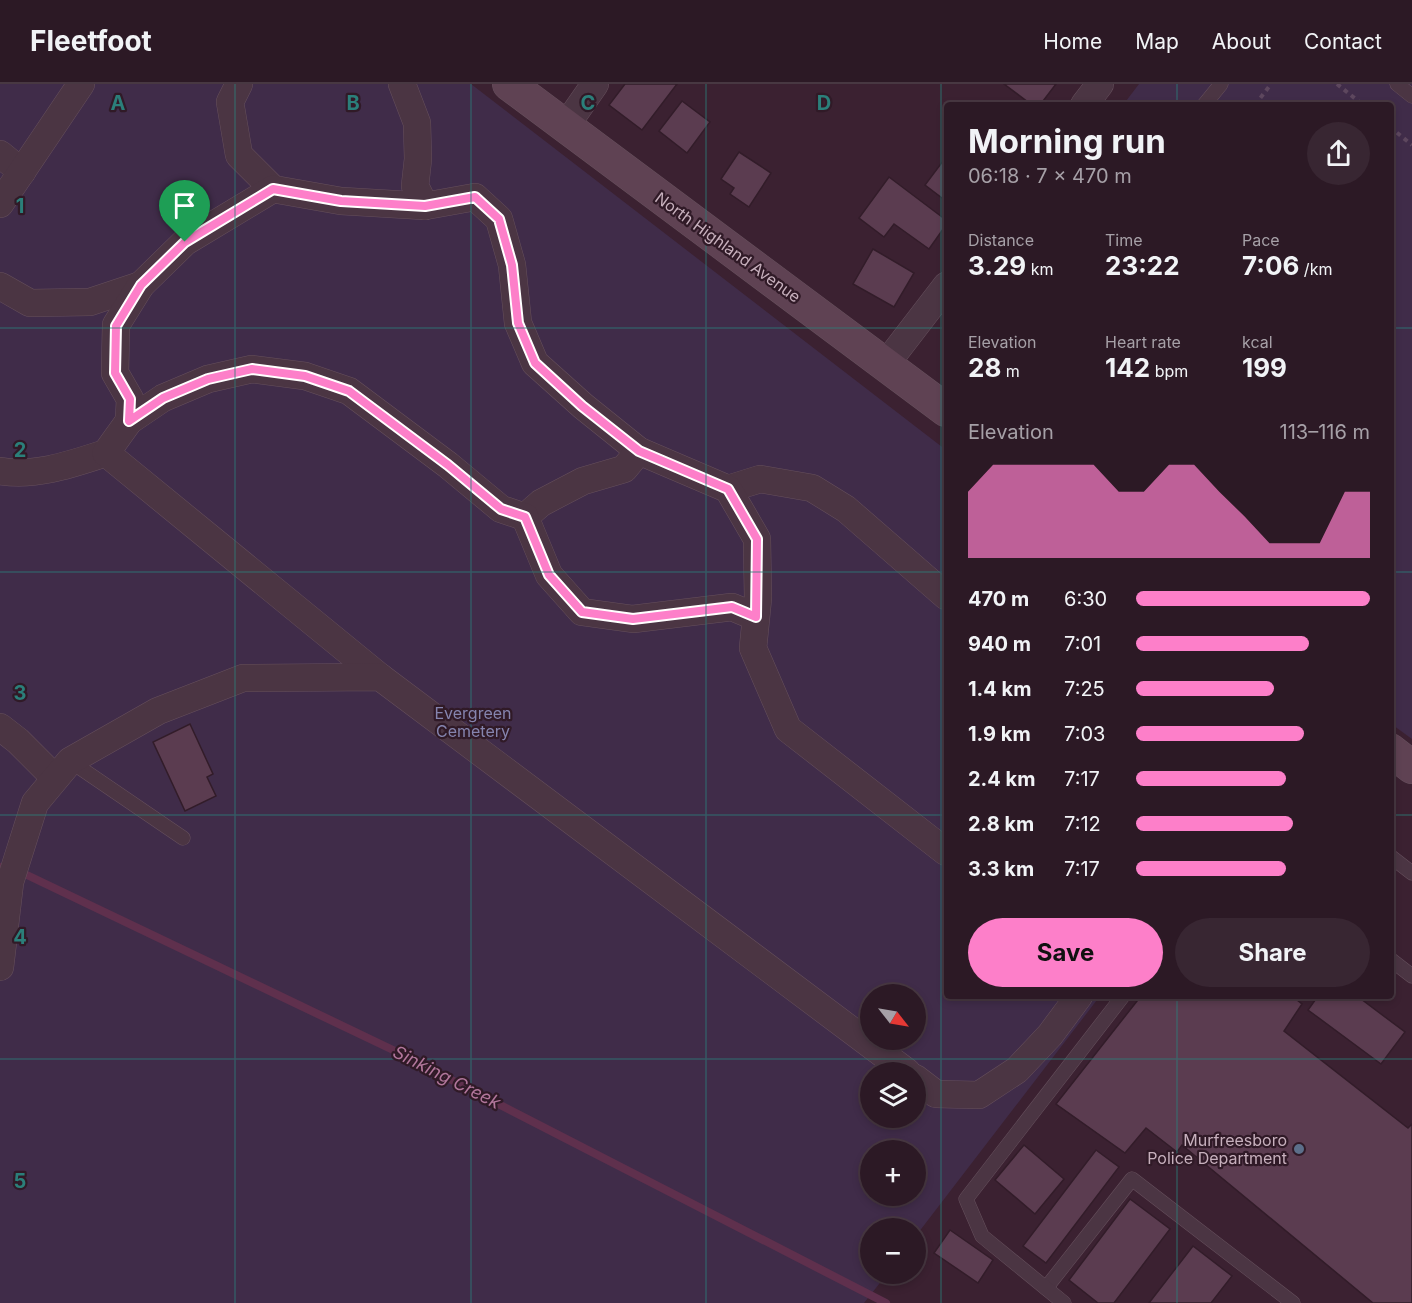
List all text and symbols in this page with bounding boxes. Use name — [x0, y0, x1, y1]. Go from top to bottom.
text: Fleetfoot — [30, 24, 152, 58]
text: Home — [1043, 29, 1102, 54]
text: Map — [1135, 29, 1179, 54]
text: About — [1212, 29, 1271, 54]
text: Contact — [1304, 29, 1382, 54]
text: A — [111, 91, 126, 115]
text: B — [346, 91, 360, 115]
text: C — [581, 91, 595, 115]
text: D — [817, 91, 831, 115]
text: Morning run — [968, 121, 1166, 161]
button: share — [1307, 122, 1370, 185]
text: 06:18 · 7 × 470 m — [968, 164, 1132, 188]
pin — [159, 180, 210, 242]
street label: North Highland Avenue — [651, 187, 805, 307]
icon: arrive — [168, 189, 201, 222]
text: 1 — [16, 194, 24, 218]
text: Distance — [968, 230, 1034, 250]
text: Time — [1105, 230, 1143, 250]
text: Pace — [1242, 230, 1280, 250]
text: 3.29 — [968, 250, 1026, 281]
text: 23:22 — [1105, 250, 1180, 281]
text: 7:06 — [1242, 250, 1299, 281]
text: km — [1026, 259, 1053, 279]
text: /km — [1299, 259, 1332, 279]
text: Elevation — [968, 332, 1037, 352]
text: Heart rate — [1105, 332, 1181, 352]
text: kcal — [1242, 332, 1273, 352]
text: 28 — [968, 352, 1001, 383]
text: 142 — [1105, 352, 1150, 383]
text: 199 — [1242, 352, 1287, 383]
text: m — [1001, 361, 1020, 381]
text: bpm — [1150, 361, 1188, 381]
text: Elevation — [968, 420, 1054, 444]
text: 113–116 m — [1280, 420, 1370, 444]
text: 2 — [14, 438, 26, 462]
text: 470 m — [968, 587, 1029, 611]
text: 6:30 — [1064, 587, 1107, 611]
text: 940 m — [968, 632, 1031, 656]
text: 7:01 — [1064, 632, 1101, 656]
text: 1.4 km — [968, 677, 1031, 701]
text: 7:25 — [1064, 677, 1105, 701]
text: 3 — [14, 681, 26, 705]
park label: Evergreen Cemetery — [434, 703, 512, 741]
text: 1.9 km — [968, 722, 1031, 746]
text: 7:03 — [1064, 722, 1105, 746]
text: 2.4 km — [968, 767, 1035, 791]
text: 7:17 — [1064, 767, 1100, 791]
text: 2.8 km — [968, 812, 1034, 836]
text: 7:12 — [1064, 812, 1101, 836]
text: 3.3 km — [968, 857, 1034, 881]
text: 7:17 — [1064, 857, 1100, 881]
button: Save — [968, 918, 1163, 987]
button: Share — [1175, 918, 1370, 987]
text: 4 — [13, 925, 27, 949]
north arrow — [860, 984, 926, 1050]
map controls — [860, 984, 926, 1284]
water label: Sinking Creek — [390, 1041, 505, 1114]
button: layers — [860, 1062, 926, 1128]
place label: Murfreesboro Police Department — [1147, 1130, 1287, 1168]
button: + — [860, 1140, 926, 1206]
marker: Murfreesboro Police Department — [1292, 1142, 1306, 1156]
text: 5 — [14, 1169, 26, 1193]
button: − — [860, 1218, 926, 1284]

